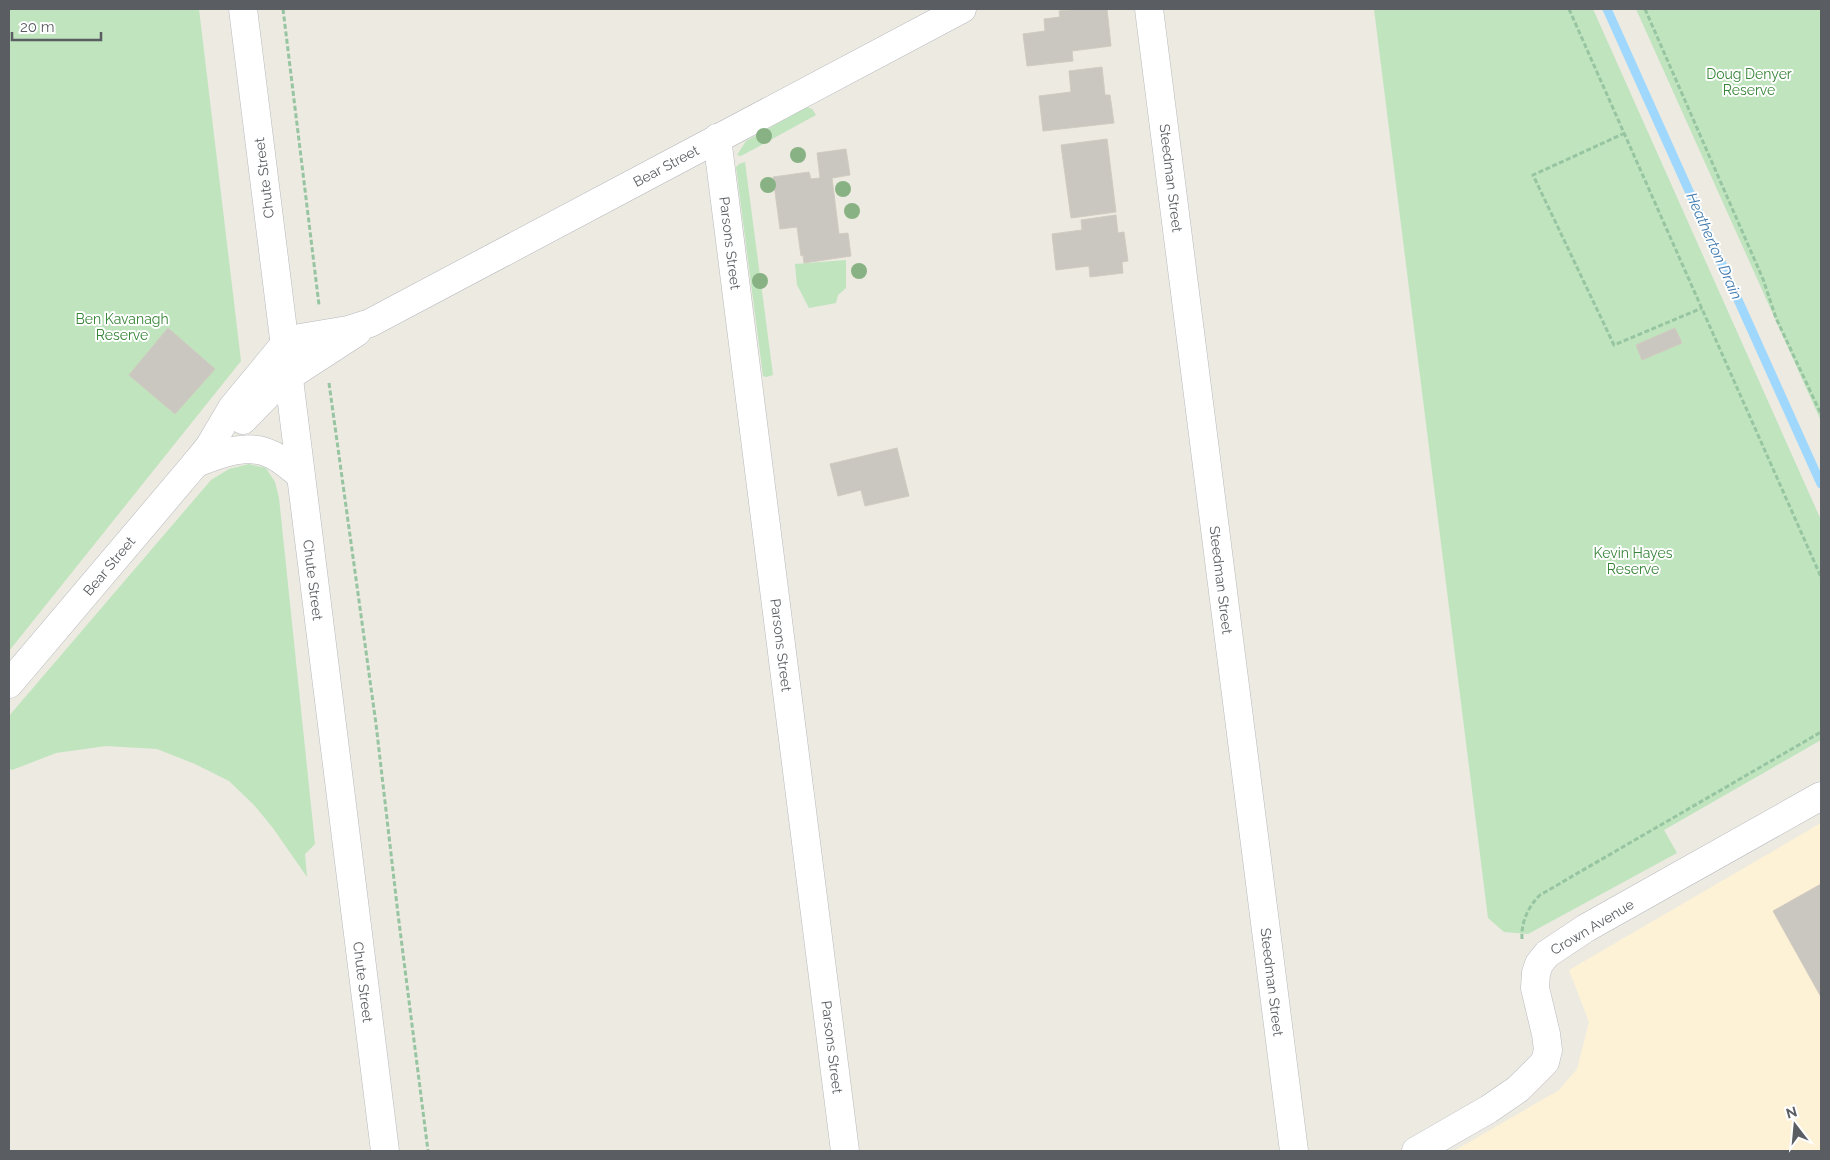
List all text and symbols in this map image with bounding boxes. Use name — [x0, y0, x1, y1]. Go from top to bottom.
scale bar — [12, 10, 101, 42]
text: 20 m — [20, 18, 55, 36]
park label: Doug Denyer Reserve — [1706, 66, 1792, 98]
street label: Steedman Street — [1156, 123, 1186, 233]
street label: Chute Street — [251, 136, 277, 219]
street label: Bear Street — [630, 142, 702, 190]
water label: Heatherton Drain — [1682, 190, 1746, 302]
street label: Parsons Street — [716, 196, 744, 291]
park label: Ben Kavanagh Reserve — [75, 311, 169, 343]
street label: Steedman Street — [1206, 525, 1236, 635]
street label: Bear Street — [80, 533, 139, 599]
street label: Chute Street — [300, 539, 326, 622]
park label: Kevin Hayes Reserve — [1594, 545, 1673, 577]
street label: Parsons Street — [767, 598, 795, 693]
street label: Crown Avenue — [1548, 896, 1636, 958]
street label: Steedman Street — [1257, 927, 1287, 1037]
street label: Chute Street — [350, 941, 376, 1024]
street label: Parsons Street — [818, 1000, 846, 1095]
north arrow — [1770, 1100, 1820, 1150]
text: N — [1784, 1103, 1799, 1122]

